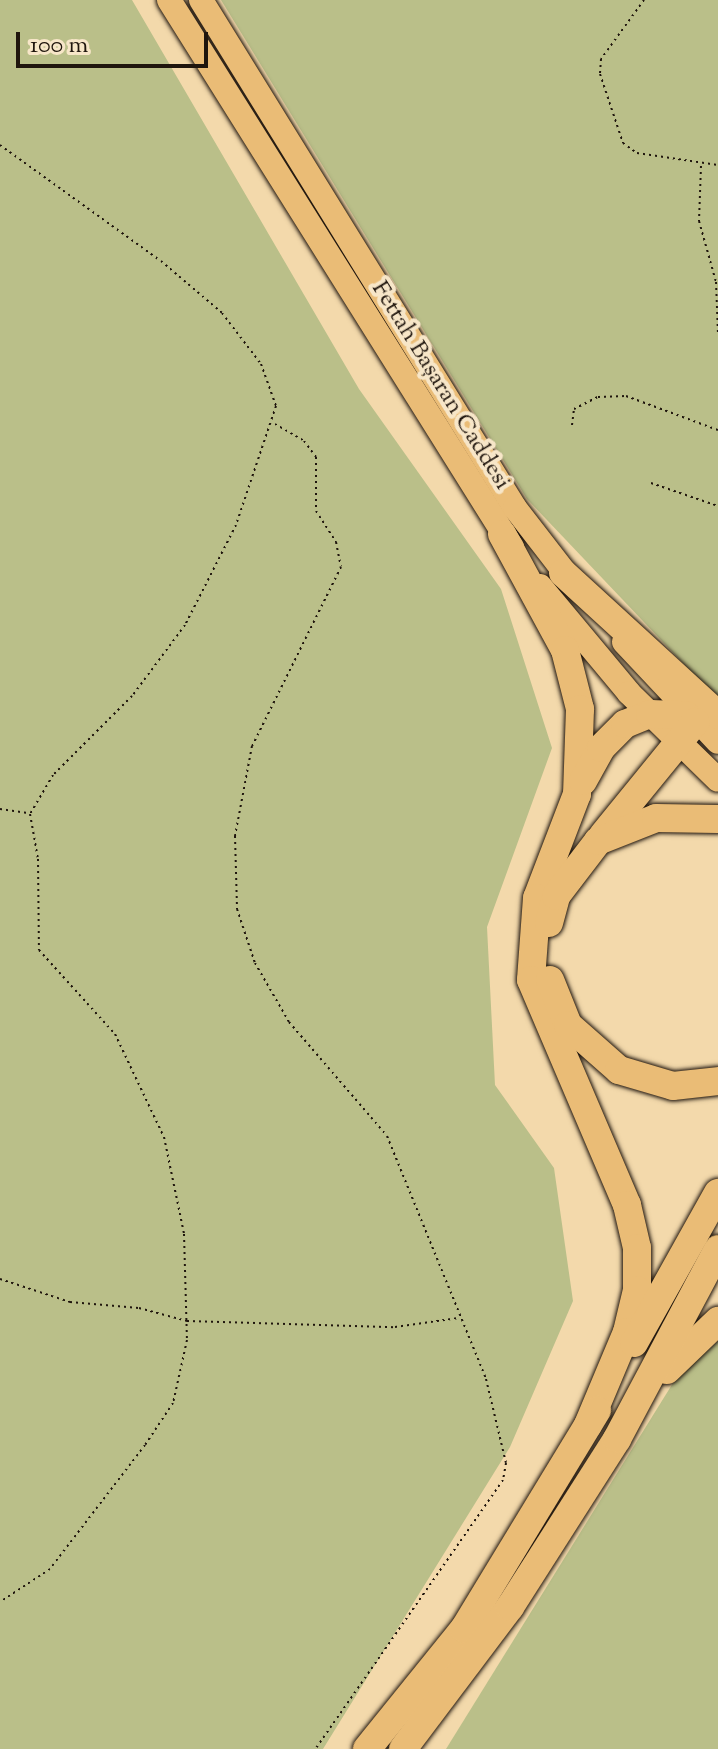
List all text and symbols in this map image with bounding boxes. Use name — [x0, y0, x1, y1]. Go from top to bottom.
scale bar — [20, 16, 212, 66]
text: 100 m — [30, 29, 88, 63]
street label: Fettah Başaran Caddesi — [364, 277, 516, 495]

